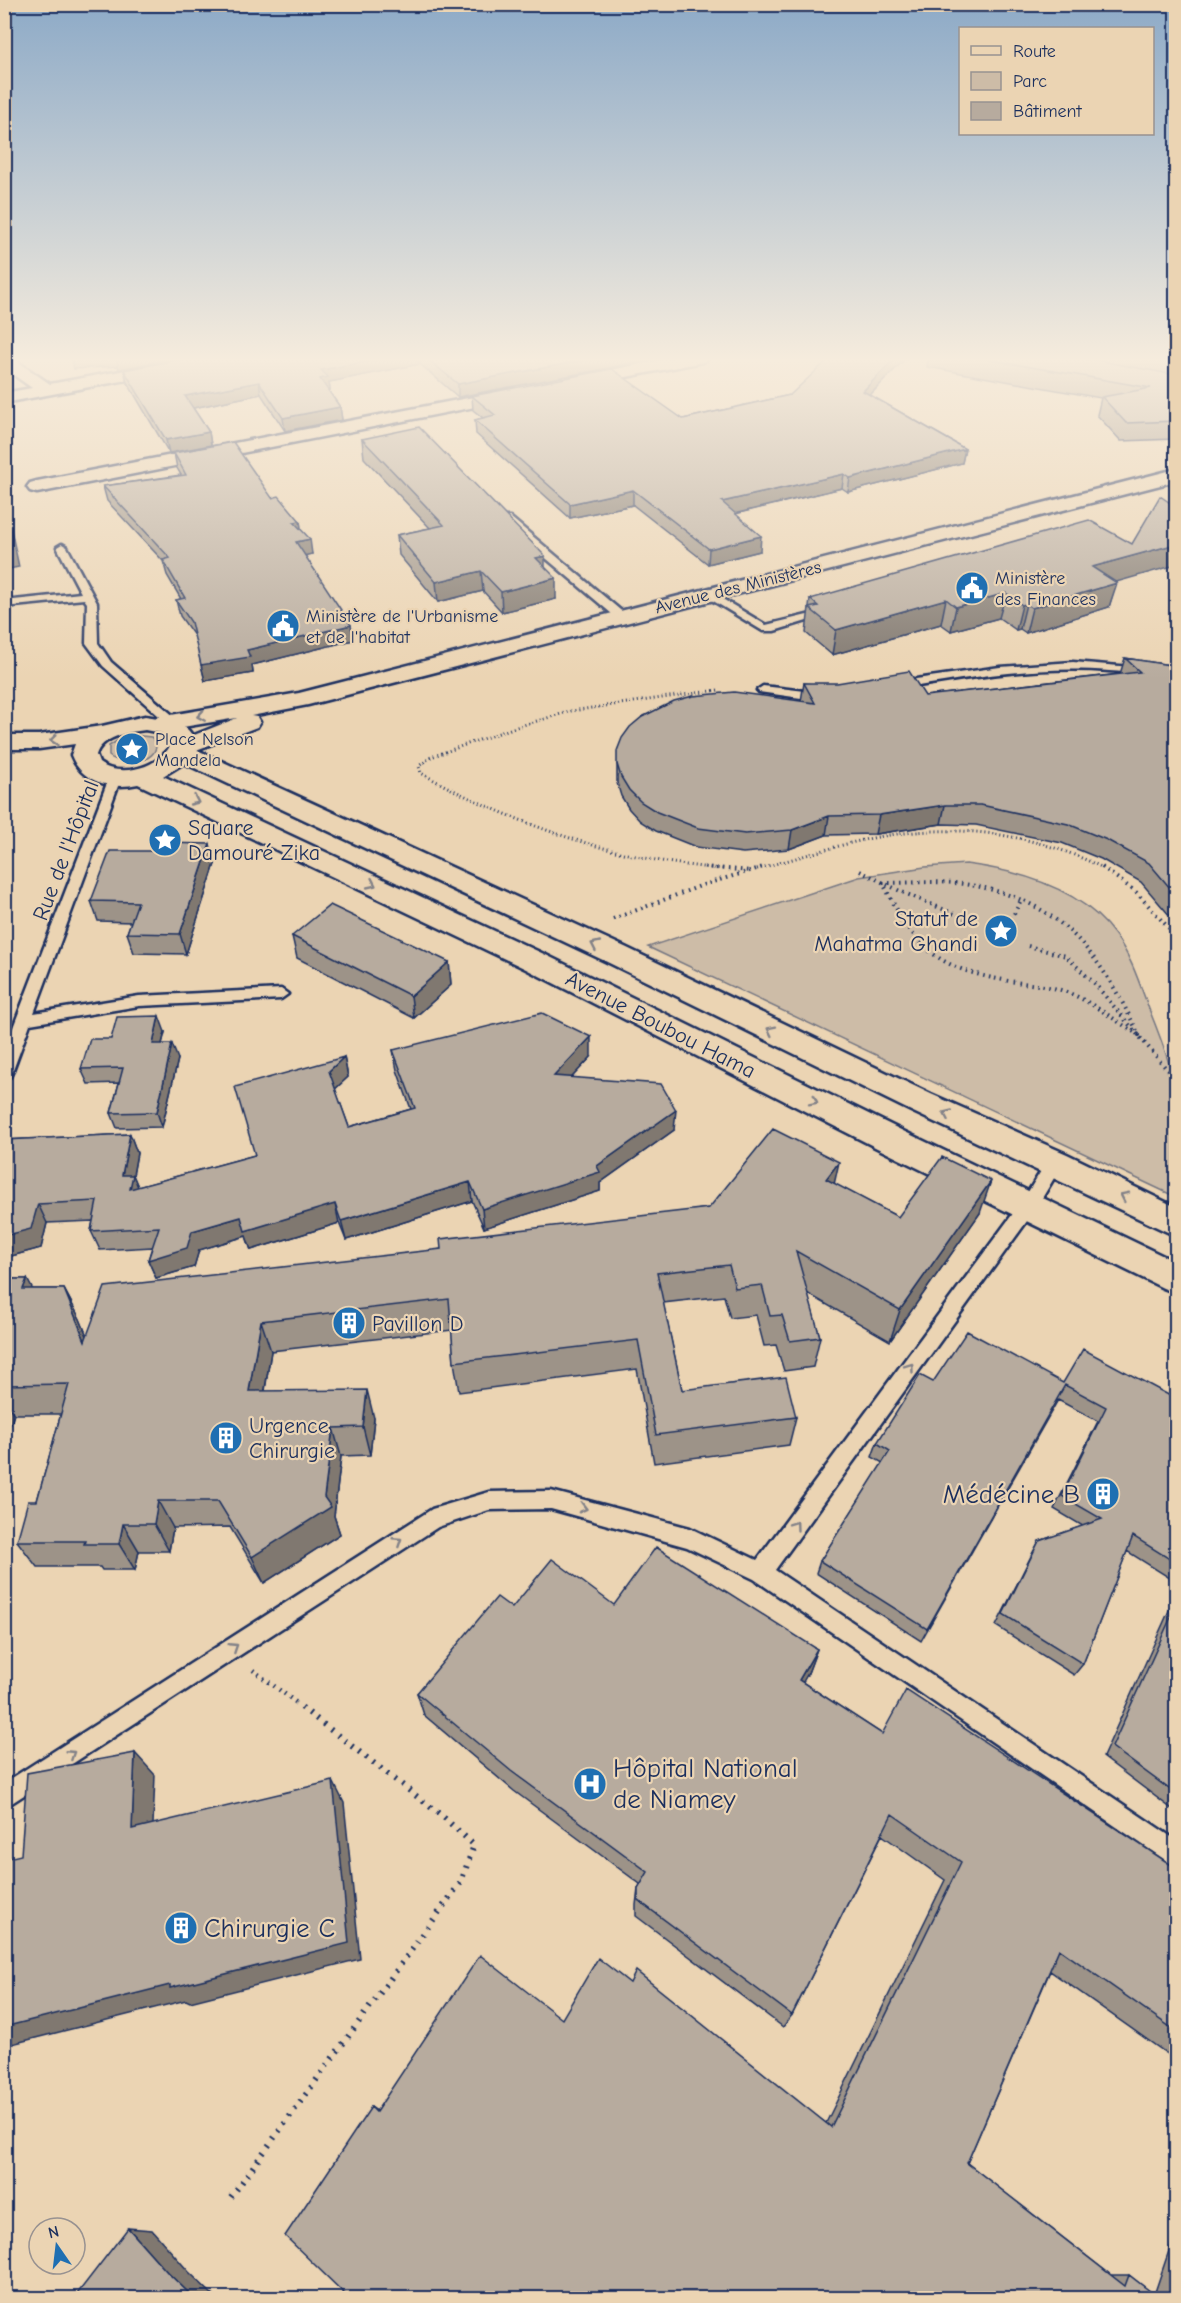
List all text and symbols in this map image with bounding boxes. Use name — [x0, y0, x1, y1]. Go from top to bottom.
legend — [959, 27, 1154, 135]
text: Route — [1013, 41, 1056, 62]
text: Parc — [1013, 71, 1047, 92]
text: Bâtiment — [1013, 101, 1083, 122]
street label: Avenue des Ministères — [653, 557, 823, 618]
place label: Ministère des Finances — [995, 568, 1096, 610]
public building icon: Ministère des Finances — [954, 570, 990, 606]
place label: Ministère de l'Urbanisme et de l'habitat — [306, 606, 498, 648]
public building icon: Ministère de l'Urbanisme et de l'habitat — [265, 608, 301, 644]
one-way arrow — [196, 710, 205, 722]
place label: Place Nelson Mandela — [155, 729, 254, 771]
place icon: Place Nelson Mandela — [114, 731, 150, 767]
one-way arrow — [49, 733, 58, 746]
street label: Rue de l'Hôpital — [27, 777, 105, 924]
one-way arrow — [189, 793, 200, 805]
place label: Square Damouré Zika — [188, 815, 320, 866]
place icon: Square Damouré Zika — [147, 822, 183, 858]
one-way arrow — [365, 877, 376, 889]
place label: Statut de Mahatma Ghandi — [814, 906, 978, 957]
place icon: Statut de Mahatma Ghandi — [983, 913, 1019, 949]
one-way arrow — [591, 941, 602, 953]
street label: Avenue Boubou Hama — [561, 966, 760, 1084]
one-way arrow — [766, 1026, 777, 1038]
one-way arrow — [807, 1094, 818, 1105]
one-way arrow — [942, 1110, 953, 1122]
one-way arrow — [1119, 1192, 1130, 1203]
building icon: Pavillon D — [331, 1305, 367, 1341]
place label: Pavillon D — [372, 1311, 464, 1337]
one-way arrow — [903, 1363, 914, 1374]
place label: Urgence Chirurgie — [249, 1413, 335, 1464]
building icon: Urgence Chirurgie — [208, 1420, 244, 1456]
building icon: Médécine B — [1085, 1476, 1121, 1512]
place label: Médécine B — [943, 1479, 1080, 1510]
one-way arrow — [578, 1500, 588, 1513]
one-way arrow — [788, 1520, 799, 1531]
one-way arrow — [392, 1537, 402, 1549]
one-way arrow — [228, 1643, 239, 1654]
one-way arrow — [65, 1749, 75, 1761]
place label: Hôpital National de Niamey — [613, 1753, 798, 1815]
hospital icon: Hôpital National de Niamey — [572, 1766, 608, 1802]
building icon: Chirurgie C — [163, 1910, 199, 1946]
place label: Chirurgie C — [204, 1913, 335, 1944]
north arrow — [27, 2216, 87, 2276]
text: N — [46, 2222, 61, 2242]

